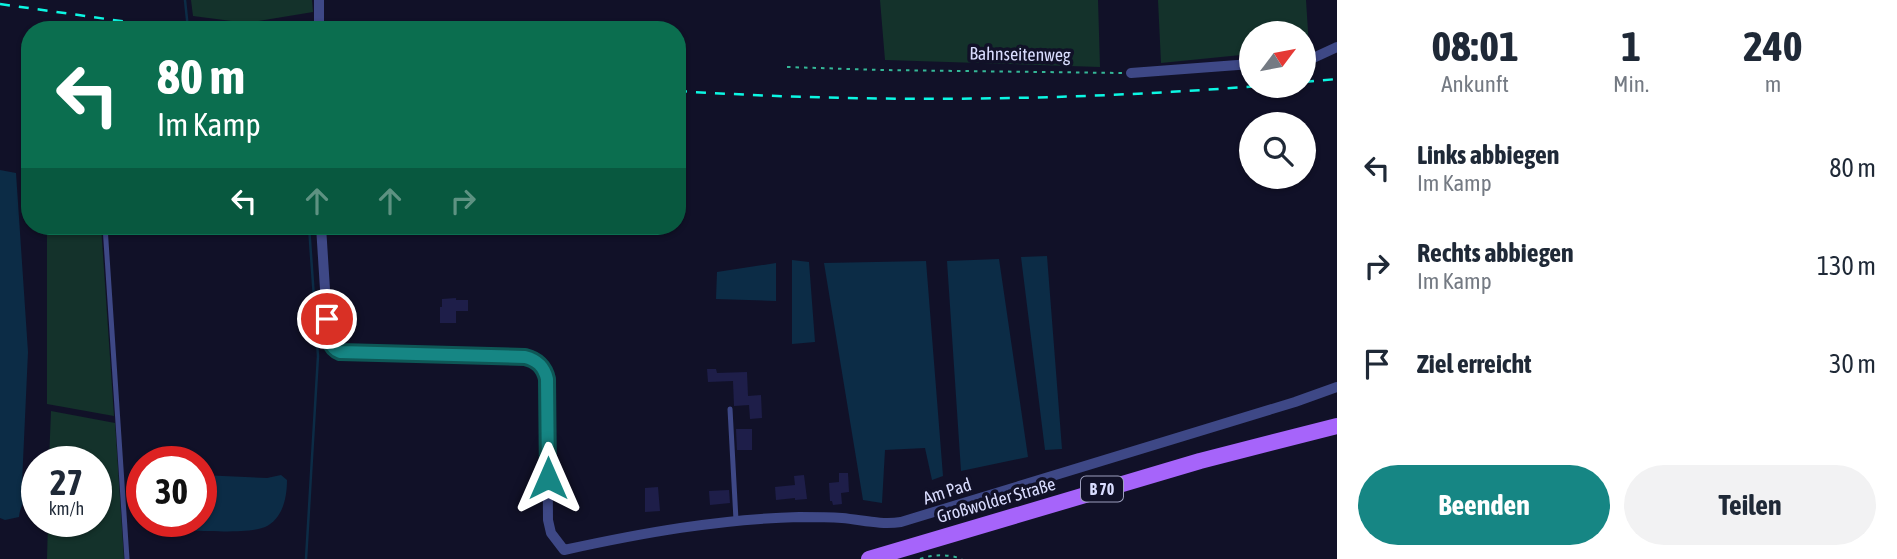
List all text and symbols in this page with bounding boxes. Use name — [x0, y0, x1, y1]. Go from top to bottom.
north arrow — [1239, 21, 1316, 98]
map controls — [1239, 21, 1316, 189]
text: 08:01 — [1431, 22, 1519, 70]
text: 1 — [1621, 22, 1641, 70]
text: 240 — [1743, 22, 1803, 70]
street label: Bahnseitenweg — [969, 43, 1071, 65]
text: 80 m — [157, 48, 245, 104]
icon: left — [42, 49, 133, 140]
text: Ankunft — [1441, 71, 1509, 97]
text: Min. — [1613, 71, 1649, 97]
text: m — [1765, 71, 1781, 97]
text: Im Kamp — [157, 106, 261, 143]
button: search — [1239, 112, 1316, 189]
text: Links abbiegen — [1417, 140, 1559, 170]
icon: left — [1358, 149, 1396, 187]
text: 80 m — [1829, 153, 1876, 183]
text: Im Kamp — [1417, 170, 1492, 196]
icon: left — [225, 182, 263, 220]
icon: ahead — [298, 182, 336, 220]
icon: ahead — [371, 182, 409, 220]
icon: right — [444, 182, 482, 220]
text: Rechts abbiegen — [1417, 238, 1574, 268]
icon: right — [1358, 247, 1396, 285]
text: 130 m — [1817, 251, 1876, 281]
text: Im Kamp — [1417, 268, 1492, 294]
pin — [297, 289, 357, 349]
icon: arrive — [308, 300, 346, 338]
icon: arrive — [1358, 345, 1396, 383]
text: Ziel erreicht — [1417, 349, 1532, 379]
text: 30 m — [1829, 349, 1876, 379]
position arrow — [511, 441, 585, 515]
speed limit sign: 30 — [126, 446, 217, 537]
text: 27 — [50, 462, 83, 502]
button: Beenden — [1358, 465, 1610, 545]
button: Teilen — [1624, 465, 1876, 545]
street label: Am Pad — [920, 473, 974, 509]
street label: Großwolder Straße — [934, 473, 1058, 527]
road number: B 70 — [1081, 476, 1123, 502]
text: km/h — [49, 498, 84, 519]

